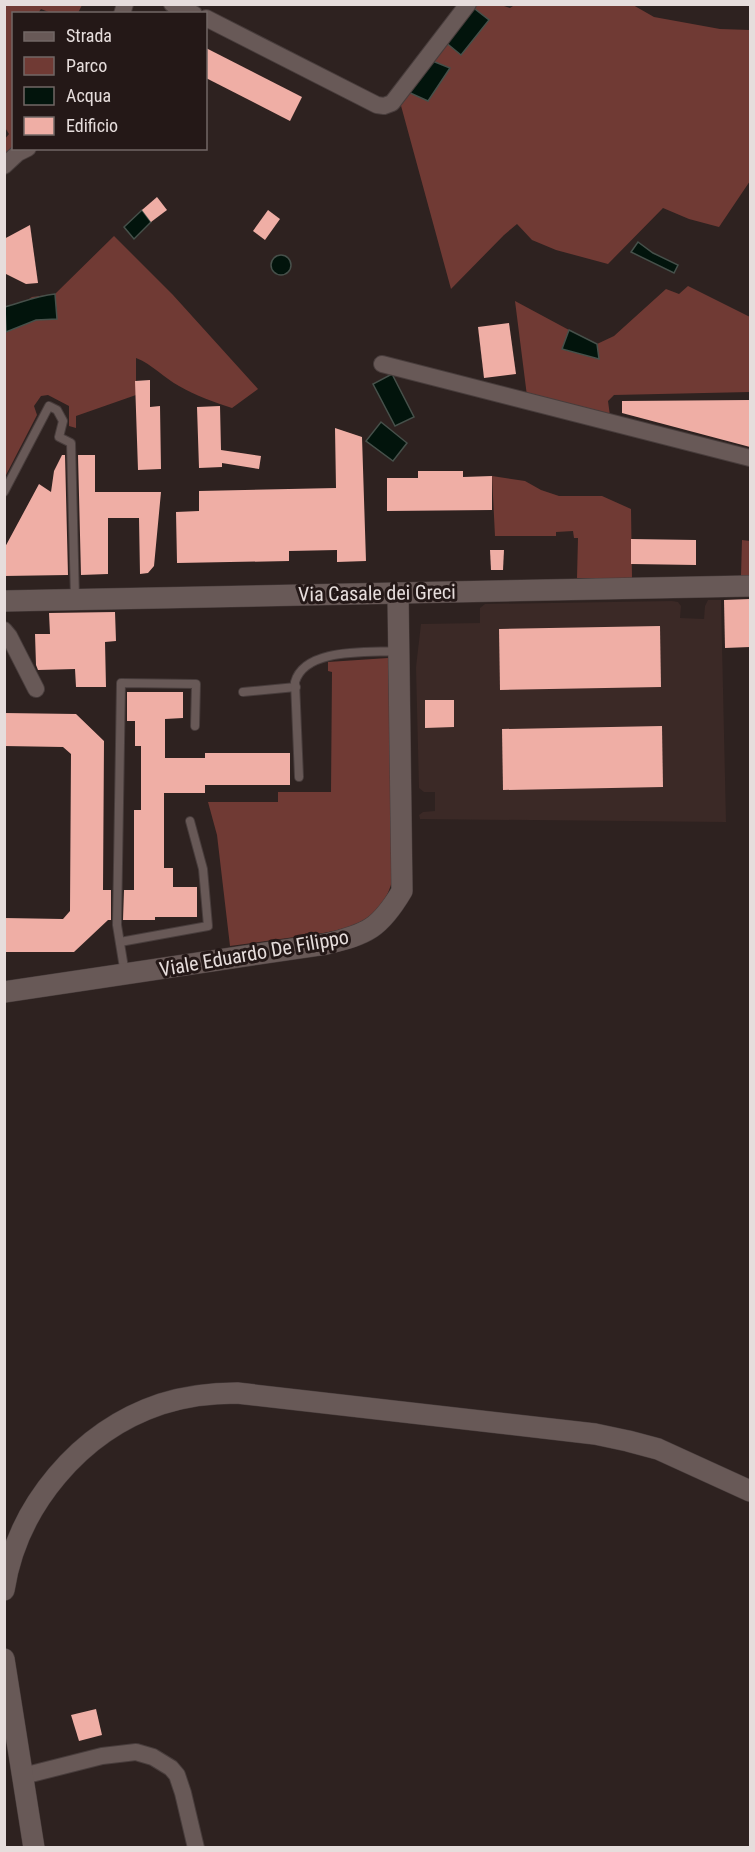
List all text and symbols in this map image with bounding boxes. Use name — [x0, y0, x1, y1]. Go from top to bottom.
legend — [12, 12, 207, 150]
text: Strada — [66, 25, 112, 46]
text: Parco — [66, 55, 107, 76]
text: Acqua — [66, 85, 111, 106]
text: Edificio — [66, 115, 118, 136]
street label: Via Casale dei Greci — [298, 580, 456, 606]
street label: Viale Eduardo De Filippo — [157, 925, 351, 981]

